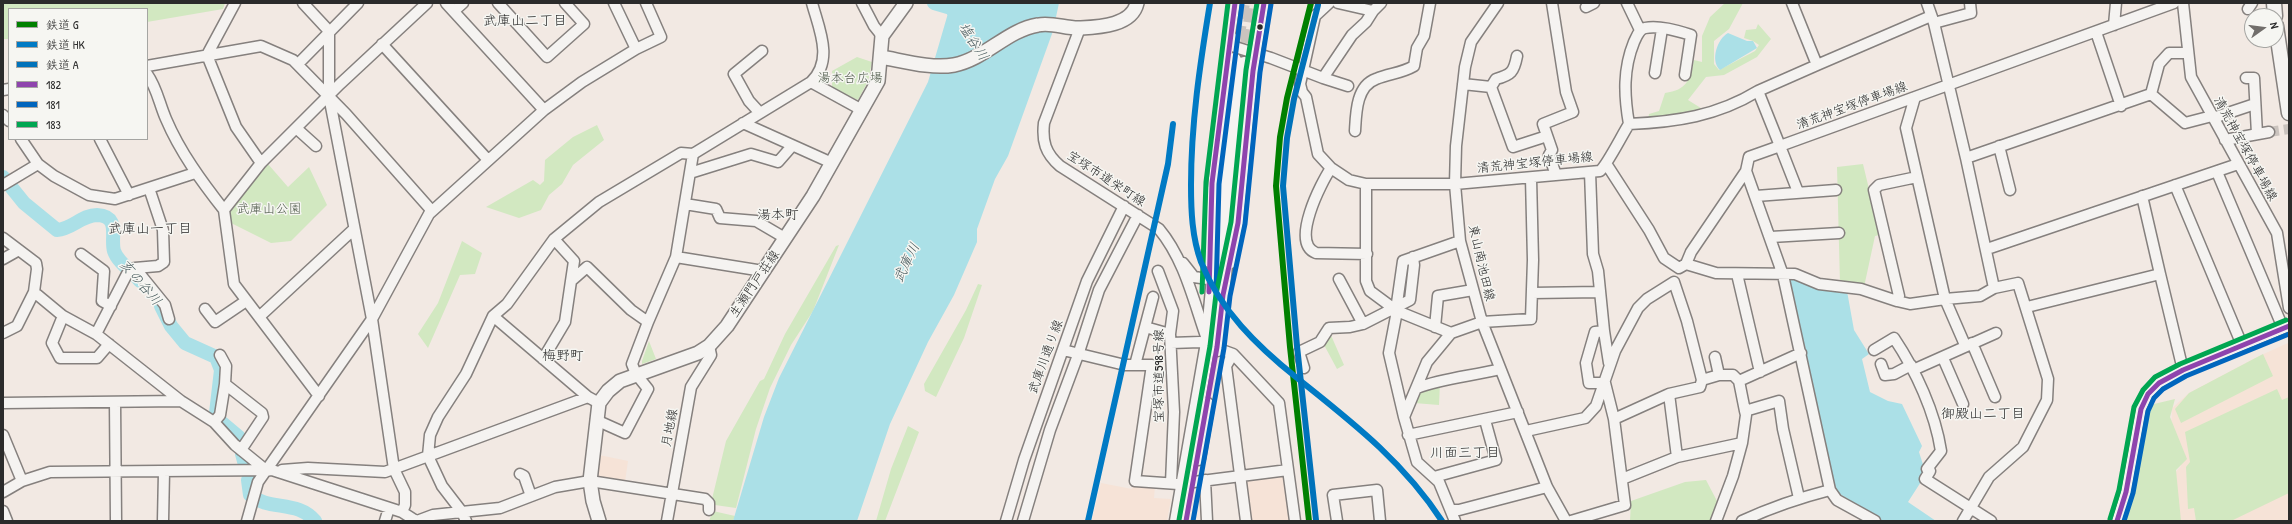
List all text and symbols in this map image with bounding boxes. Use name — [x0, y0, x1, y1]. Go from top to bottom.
legend — [8, 8, 148, 140]
north arrow — [2244, 8, 2284, 48]
district label: 武庫山二丁目 — [483, 13, 567, 29]
text: 鉄道 G — [46, 16, 79, 33]
water label: 塩谷川 — [955, 20, 991, 64]
text: N — [2267, 21, 2282, 30]
unlabelled marker — [1255, 22, 1265, 32]
text: 鉄道 HK — [46, 36, 85, 53]
text: 鉄道 A — [46, 56, 79, 73]
park label: 湯本台広場 — [818, 71, 882, 87]
text: 182 — [46, 76, 61, 93]
street label: 清荒神宝塚停車場線 — [1794, 79, 1910, 133]
street label: 清荒神宝塚停車場線 — [2210, 94, 2280, 204]
text: 181 — [46, 96, 60, 113]
text: 183 — [46, 116, 61, 133]
street label: 宝塚市道栄町線 — [1064, 148, 1148, 210]
street label: 清荒神宝塚停車場線 — [1476, 149, 1594, 177]
park label: 武庫山公園 — [237, 202, 301, 218]
district label: 湯本町 — [757, 207, 799, 223]
district label: 武庫山一丁目 — [108, 221, 192, 237]
street label: 東山南池田線 — [1465, 223, 1497, 303]
water label: 武庫川 — [890, 240, 924, 286]
street label: 生瀬門戸荘線 — [727, 247, 783, 321]
water label: 亥の谷川 — [115, 256, 165, 310]
street label: 武庫川通り線 — [1025, 318, 1067, 396]
street label: 宝塚市道598号線 — [1152, 329, 1168, 423]
district label: 梅野町 — [542, 348, 584, 364]
district label: 御殿山二丁目 — [1941, 406, 2025, 422]
street label: 月地線 — [659, 407, 681, 449]
district label: 川面三丁目 — [1430, 445, 1500, 461]

